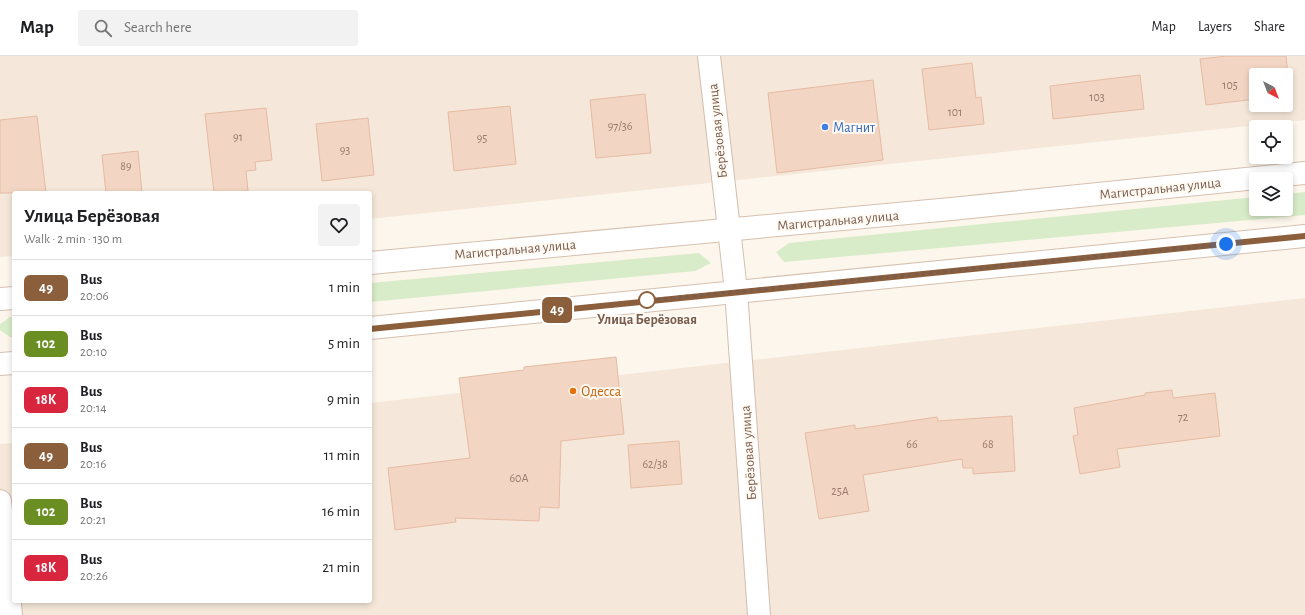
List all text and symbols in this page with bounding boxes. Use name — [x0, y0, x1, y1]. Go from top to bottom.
search box — [78, 10, 358, 46]
icon: search — [92, 17, 114, 39]
text: Map — [20, 18, 54, 37]
text: Search here — [124, 20, 192, 35]
text: Map — [1151, 20, 1176, 34]
text: Layers — [1198, 20, 1232, 34]
text: Share — [1254, 20, 1285, 34]
north arrow — [1249, 68, 1293, 112]
map controls — [1249, 68, 1293, 216]
house number: 105 — [1222, 79, 1238, 91]
street label: Берёзовая улица — [706, 82, 730, 179]
house number: 103 — [1089, 91, 1105, 103]
house number: 101 — [948, 106, 962, 118]
house number: 97/36 — [608, 120, 633, 132]
button: locate — [1249, 120, 1293, 164]
place label: Магнит — [833, 121, 876, 135]
marker: Магнит — [820, 122, 830, 132]
house number: 91 — [233, 131, 243, 143]
house number: 95 — [477, 132, 487, 144]
house number: 93 — [340, 144, 350, 156]
house number: 89 — [120, 160, 132, 172]
button: layers — [1249, 172, 1293, 216]
street label: Магистральная улица — [1099, 176, 1222, 202]
button: heart — [318, 204, 360, 246]
text: Улица Берёзовая — [24, 207, 160, 226]
street label: Магистральная улица — [777, 209, 900, 233]
text: Walk · 2 min · 130 m — [24, 233, 122, 246]
your location — [1216, 234, 1236, 254]
street label: Магистральная улица — [454, 238, 577, 262]
text: Bus — [80, 272, 102, 287]
text: 1 min — [329, 280, 360, 295]
text: 49 — [39, 281, 53, 295]
text: 20:06 — [80, 290, 109, 303]
marker: Улица Берёзовая — [638, 291, 656, 309]
line badge: 49 — [539, 297, 575, 323]
text: 49 — [550, 303, 564, 317]
place label: Улица Берёзовая — [597, 313, 697, 327]
text: Bus — [80, 328, 102, 343]
text: 5 min — [328, 336, 360, 351]
text: 102 — [37, 337, 55, 351]
text: 20:10 — [80, 346, 107, 359]
text: Bus — [80, 384, 102, 399]
place label: Одесса — [581, 385, 622, 399]
marker: Одесса — [568, 386, 578, 396]
text: 9 min — [327, 392, 360, 407]
text: 18К — [36, 393, 56, 407]
text: 20:14 — [80, 402, 106, 415]
street label: Берёзовая улица — [739, 404, 759, 501]
house number: 72 — [1178, 411, 1189, 423]
house number: 66 — [906, 438, 918, 450]
house number: 68 — [982, 438, 994, 450]
text: Bus — [80, 440, 102, 455]
text: 11 min — [324, 448, 360, 463]
text: 49 — [39, 449, 53, 463]
text: 20:16 — [80, 458, 106, 471]
house number: 62/38 — [642, 458, 668, 470]
house number: 60А — [509, 472, 529, 484]
house number: 25А — [831, 485, 849, 497]
text: Bus — [80, 496, 102, 511]
text: 16 min — [322, 504, 360, 519]
text: 102 — [37, 505, 55, 519]
text: 20:21 — [80, 514, 106, 527]
text: Bus — [80, 552, 102, 567]
text: 21 min — [322, 560, 360, 575]
text: 18К — [36, 561, 56, 575]
text: 20:26 — [80, 570, 108, 583]

